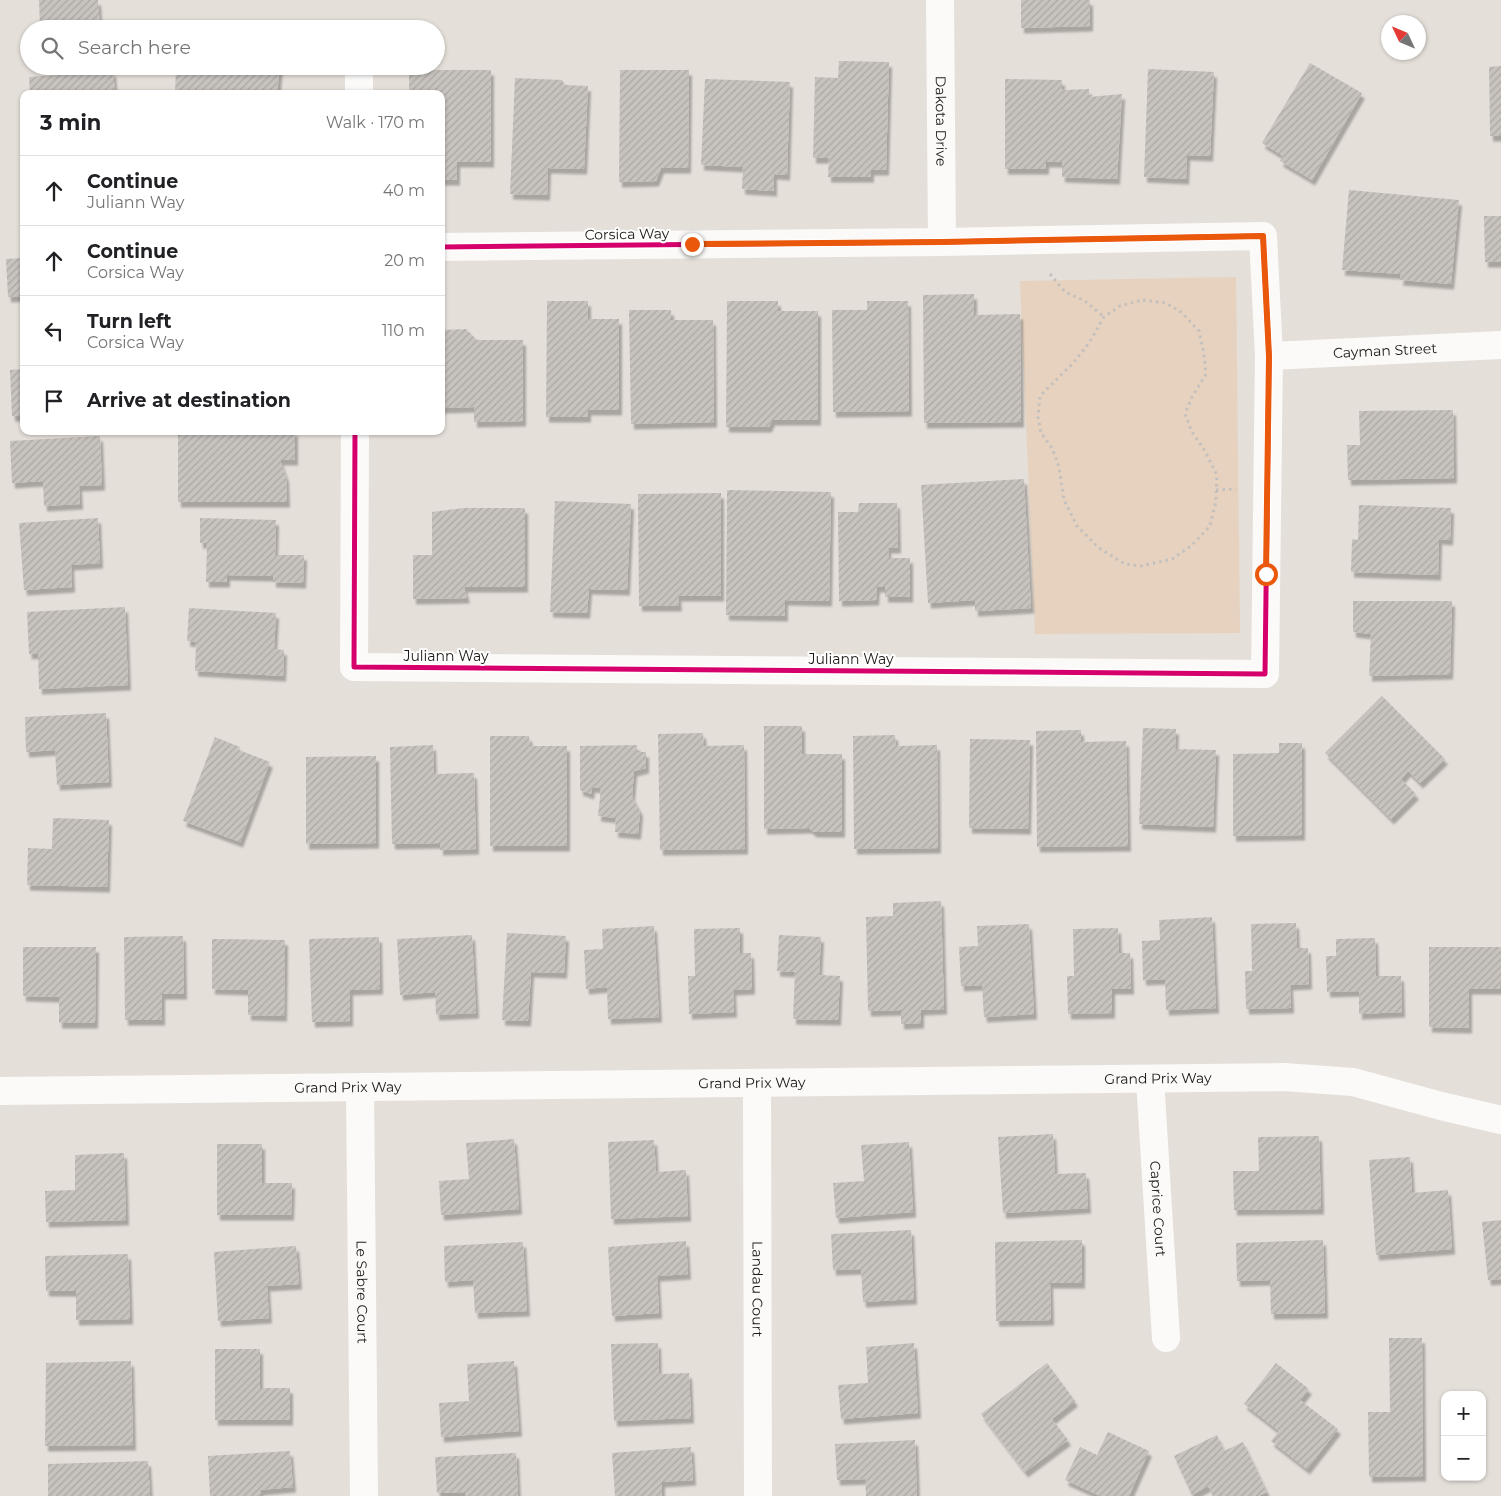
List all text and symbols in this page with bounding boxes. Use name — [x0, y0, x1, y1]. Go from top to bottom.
north arrow — [1381, 15, 1426, 60]
search box — [20, 20, 445, 75]
icon: search — [38, 34, 66, 62]
text: Search here — [78, 36, 191, 59]
street label: Dakota Drive — [932, 76, 950, 166]
text: 3 min — [40, 110, 101, 135]
text: Walk · 170 m — [326, 113, 425, 132]
text: Continue — [87, 170, 178, 193]
icon: ahead — [40, 177, 68, 205]
text: 40 m — [383, 181, 425, 200]
text: Juliann Way — [87, 193, 184, 212]
street label: Corsica Way — [584, 224, 670, 244]
route end — [681, 233, 704, 256]
text: Continue — [87, 240, 178, 263]
icon: ahead — [40, 247, 68, 275]
text: 20 m — [384, 251, 425, 270]
text: Corsica Way — [87, 263, 184, 282]
text: Turn left — [87, 310, 172, 333]
icon: left — [40, 317, 68, 345]
text: 110 m — [382, 321, 425, 340]
text: Corsica Way — [87, 333, 184, 352]
street label: Cayman Street — [1332, 339, 1438, 362]
icon: arrive — [40, 387, 68, 415]
text: Arrive at destination — [87, 389, 291, 412]
route start — [1255, 563, 1278, 586]
street label: Juliann Way — [402, 647, 489, 665]
street label: Juliann Way — [807, 650, 894, 668]
street label: Grand Prix Way — [1104, 1069, 1212, 1088]
street label: Grand Prix Way — [698, 1073, 806, 1092]
street label: Grand Prix Way — [294, 1078, 402, 1097]
street label: Caprice Court — [1146, 1160, 1170, 1258]
street label: Le Sabre Court — [352, 1240, 372, 1344]
street label: Landau Court — [748, 1241, 767, 1337]
map controls — [1441, 1391, 1486, 1481]
button: + — [1441, 1391, 1486, 1436]
button: − — [1441, 1436, 1486, 1481]

